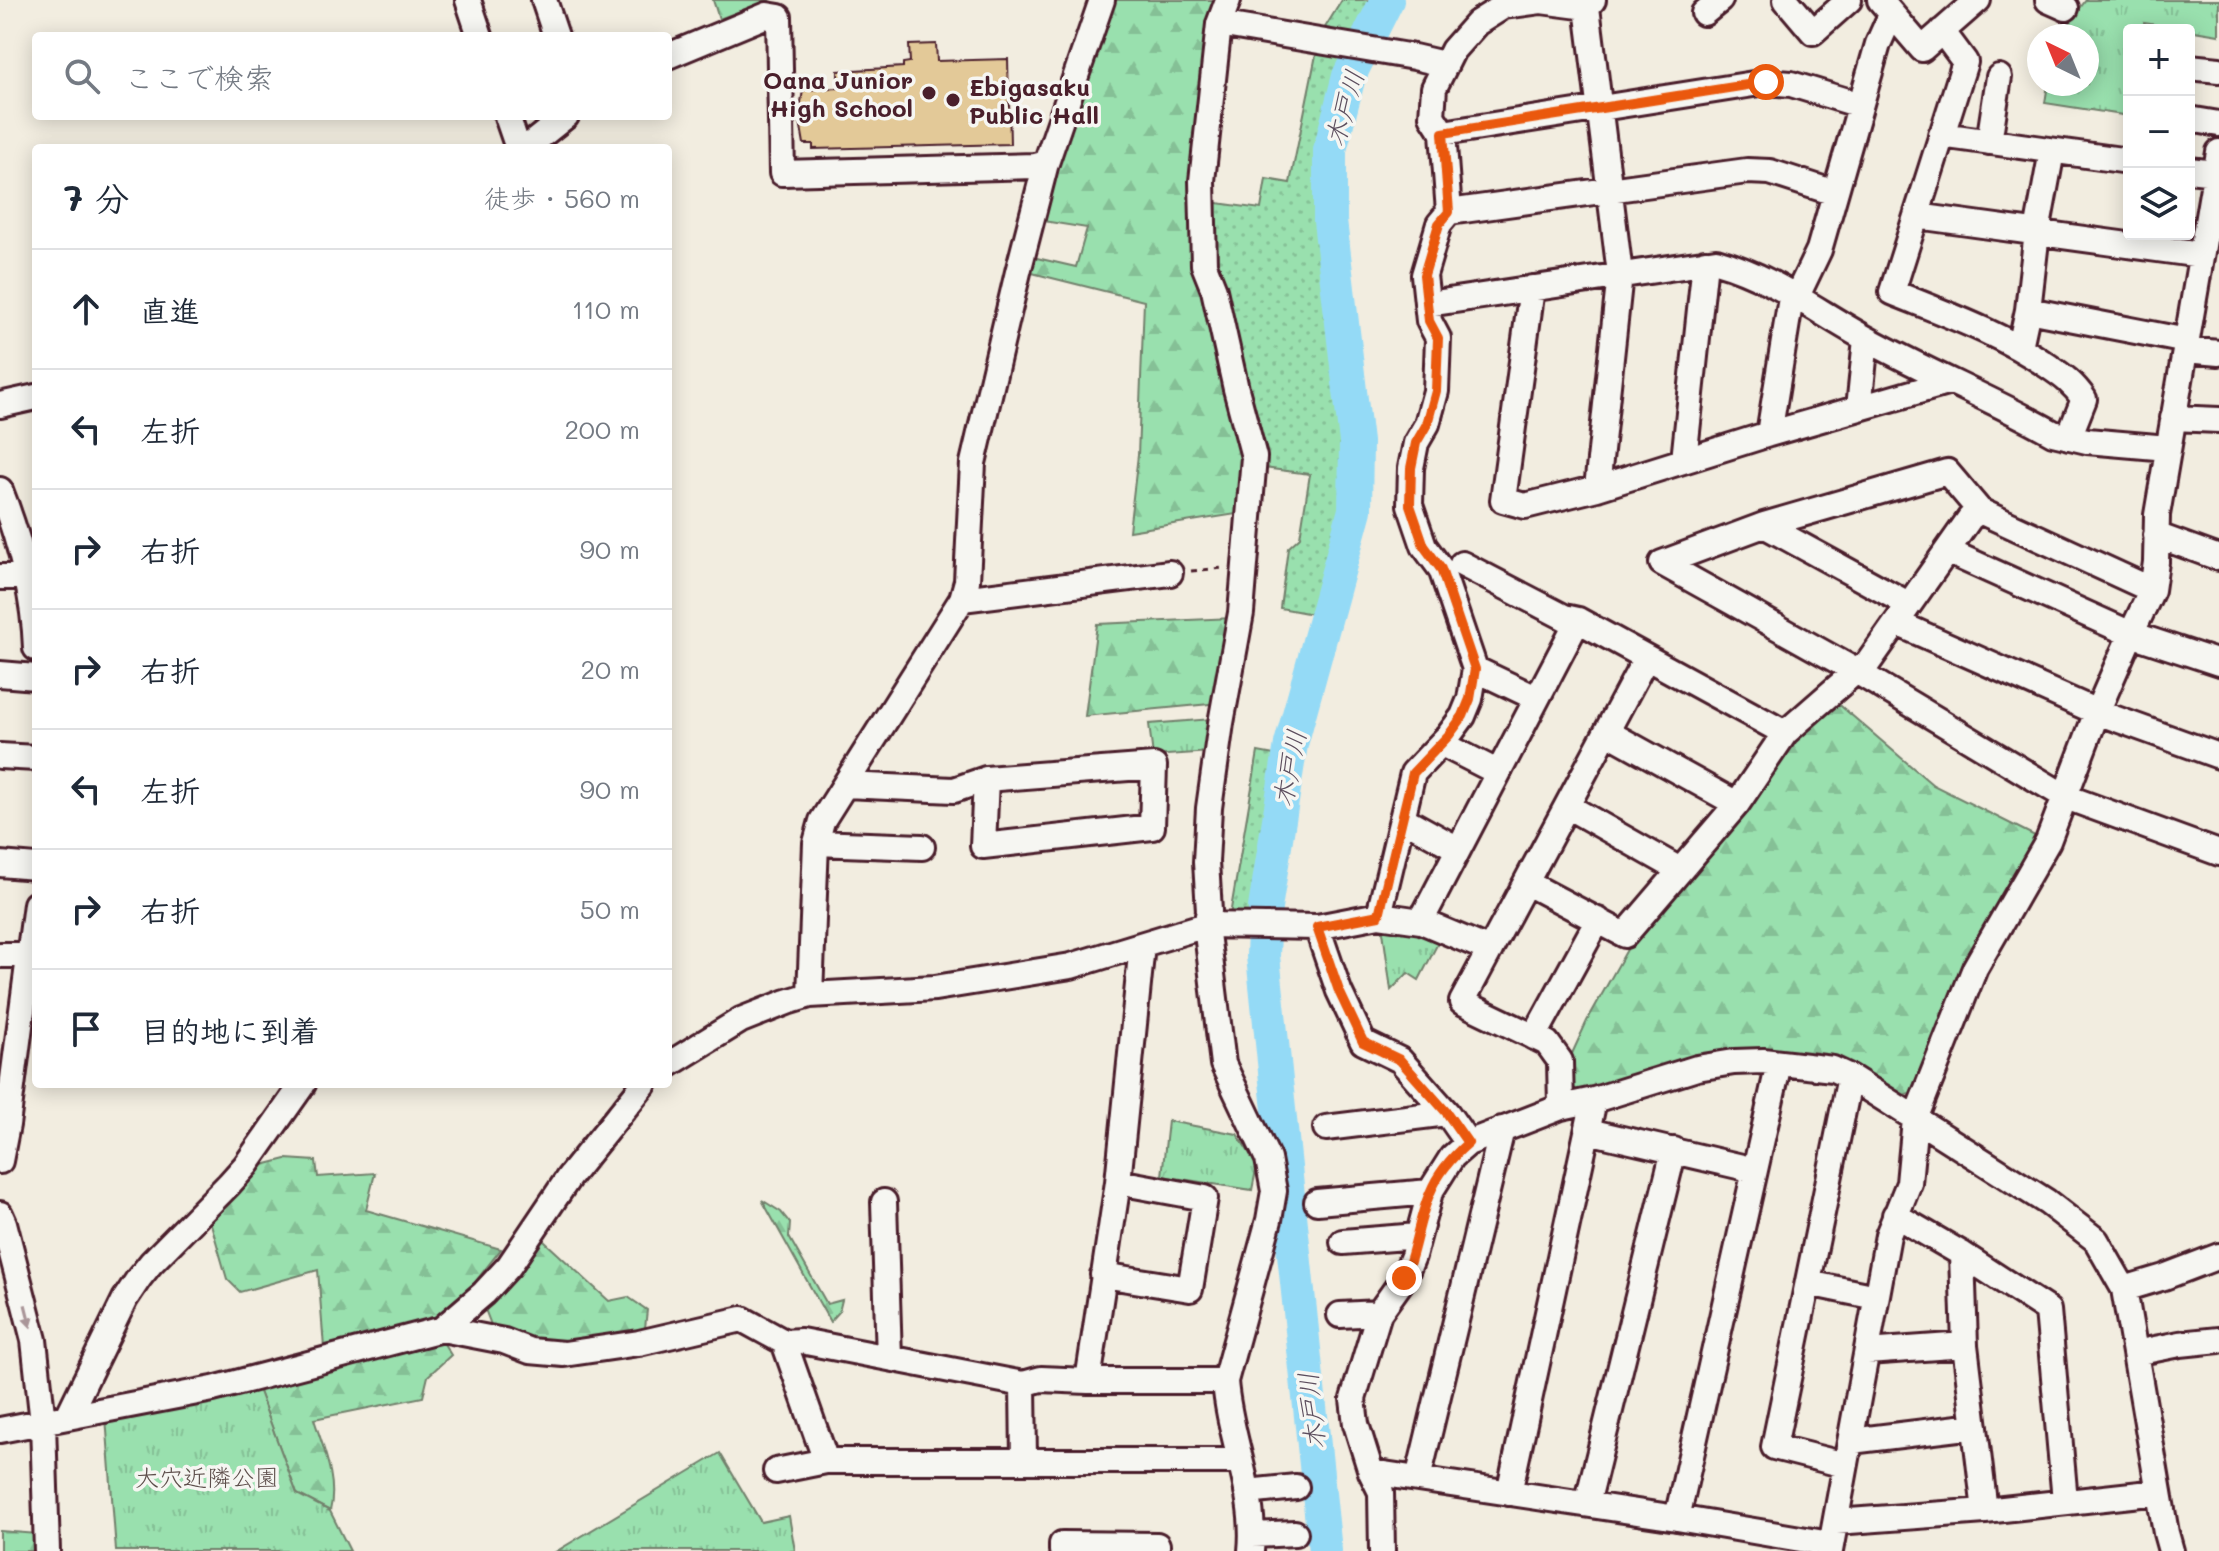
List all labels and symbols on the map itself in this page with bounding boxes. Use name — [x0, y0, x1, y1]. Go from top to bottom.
north arrow — [2027, 24, 2099, 96]
place label: Oana Junior High School — [763, 64, 913, 123]
route start — [1748, 64, 1784, 100]
water label: 木戸川 — [1317, 66, 1371, 150]
place label: Ebigasaku Public Hall — [969, 71, 1099, 130]
marker: Oana Junior High School — [920, 84, 938, 102]
marker: Ebigasaku Public Hall — [944, 91, 962, 109]
water label: 木戸川 — [1265, 726, 1313, 810]
route end — [1386, 1260, 1422, 1296]
one-way arrow — [22, 1303, 35, 1328]
water label: 木戸川 — [1290, 1370, 1332, 1452]
park label: 大穴近隣公園 — [135, 1461, 279, 1492]

